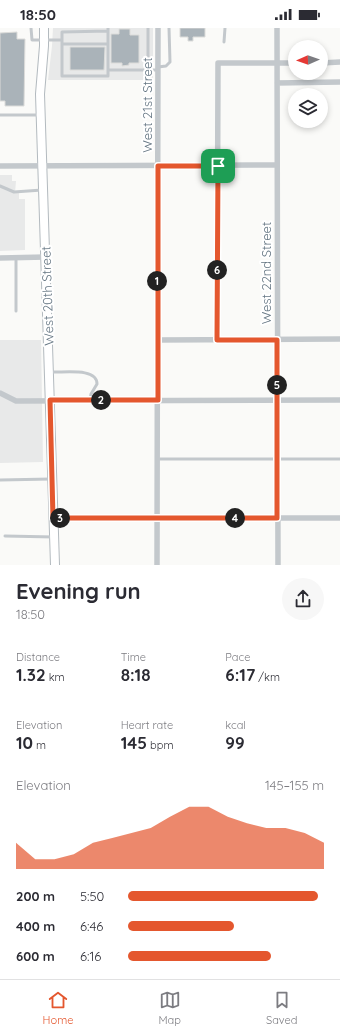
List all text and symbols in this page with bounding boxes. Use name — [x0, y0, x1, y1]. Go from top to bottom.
text: 18:50 — [20, 5, 56, 24]
north arrow — [288, 40, 328, 80]
map controls — [288, 40, 328, 128]
street label: West 21st Street — [139, 57, 155, 153]
button: layers — [288, 88, 328, 128]
pin — [201, 149, 235, 183]
icon: arrive — [207, 155, 229, 177]
street label: West 22nd Street — [258, 222, 274, 324]
street label: West 20th Street — [37, 246, 57, 346]
pin: 6 — [207, 260, 227, 280]
text: 6 — [214, 263, 220, 277]
pin: 1 — [147, 271, 167, 291]
text: 1 — [155, 274, 159, 288]
pin: 5 — [267, 375, 287, 395]
text: 5 — [274, 378, 280, 392]
pin: 2 — [91, 390, 111, 410]
text: 2 — [98, 393, 104, 407]
pin: 3 — [50, 508, 70, 528]
pin: 4 — [225, 508, 245, 528]
text: 3 — [57, 511, 63, 525]
text: 4 — [232, 511, 238, 525]
text: Evening run — [16, 577, 141, 605]
button: share — [282, 578, 324, 620]
text: 18:50 — [16, 606, 45, 622]
text: Distance — [16, 650, 60, 664]
text: Time — [121, 650, 146, 664]
text: Pace — [225, 650, 250, 664]
text: 1.32 — [16, 664, 46, 685]
text: 8:18 — [121, 664, 151, 685]
text: 6:17 — [225, 664, 255, 685]
text: km — [46, 670, 65, 684]
text: /km — [255, 670, 280, 684]
text: Elevation — [16, 718, 62, 732]
text: Heart rate — [121, 718, 173, 732]
text: kcal — [225, 718, 246, 732]
text: 10 — [16, 732, 33, 753]
text: 145 — [121, 732, 147, 753]
text: 99 — [225, 732, 245, 753]
text: m — [33, 738, 46, 752]
text: bpm — [147, 738, 173, 752]
text: Elevation — [16, 777, 71, 793]
text: 145–155 m — [265, 777, 324, 793]
text: 200 m — [16, 888, 55, 904]
text: 5:50 — [80, 888, 104, 904]
text: 400 m — [16, 918, 55, 934]
text: 6:46 — [80, 918, 103, 934]
text: 600 m — [16, 948, 55, 964]
text: 6:16 — [80, 948, 101, 964]
tab: Home — [43, 989, 73, 1027]
tab: Map — [159, 989, 181, 1027]
tab: Saved — [266, 989, 297, 1027]

